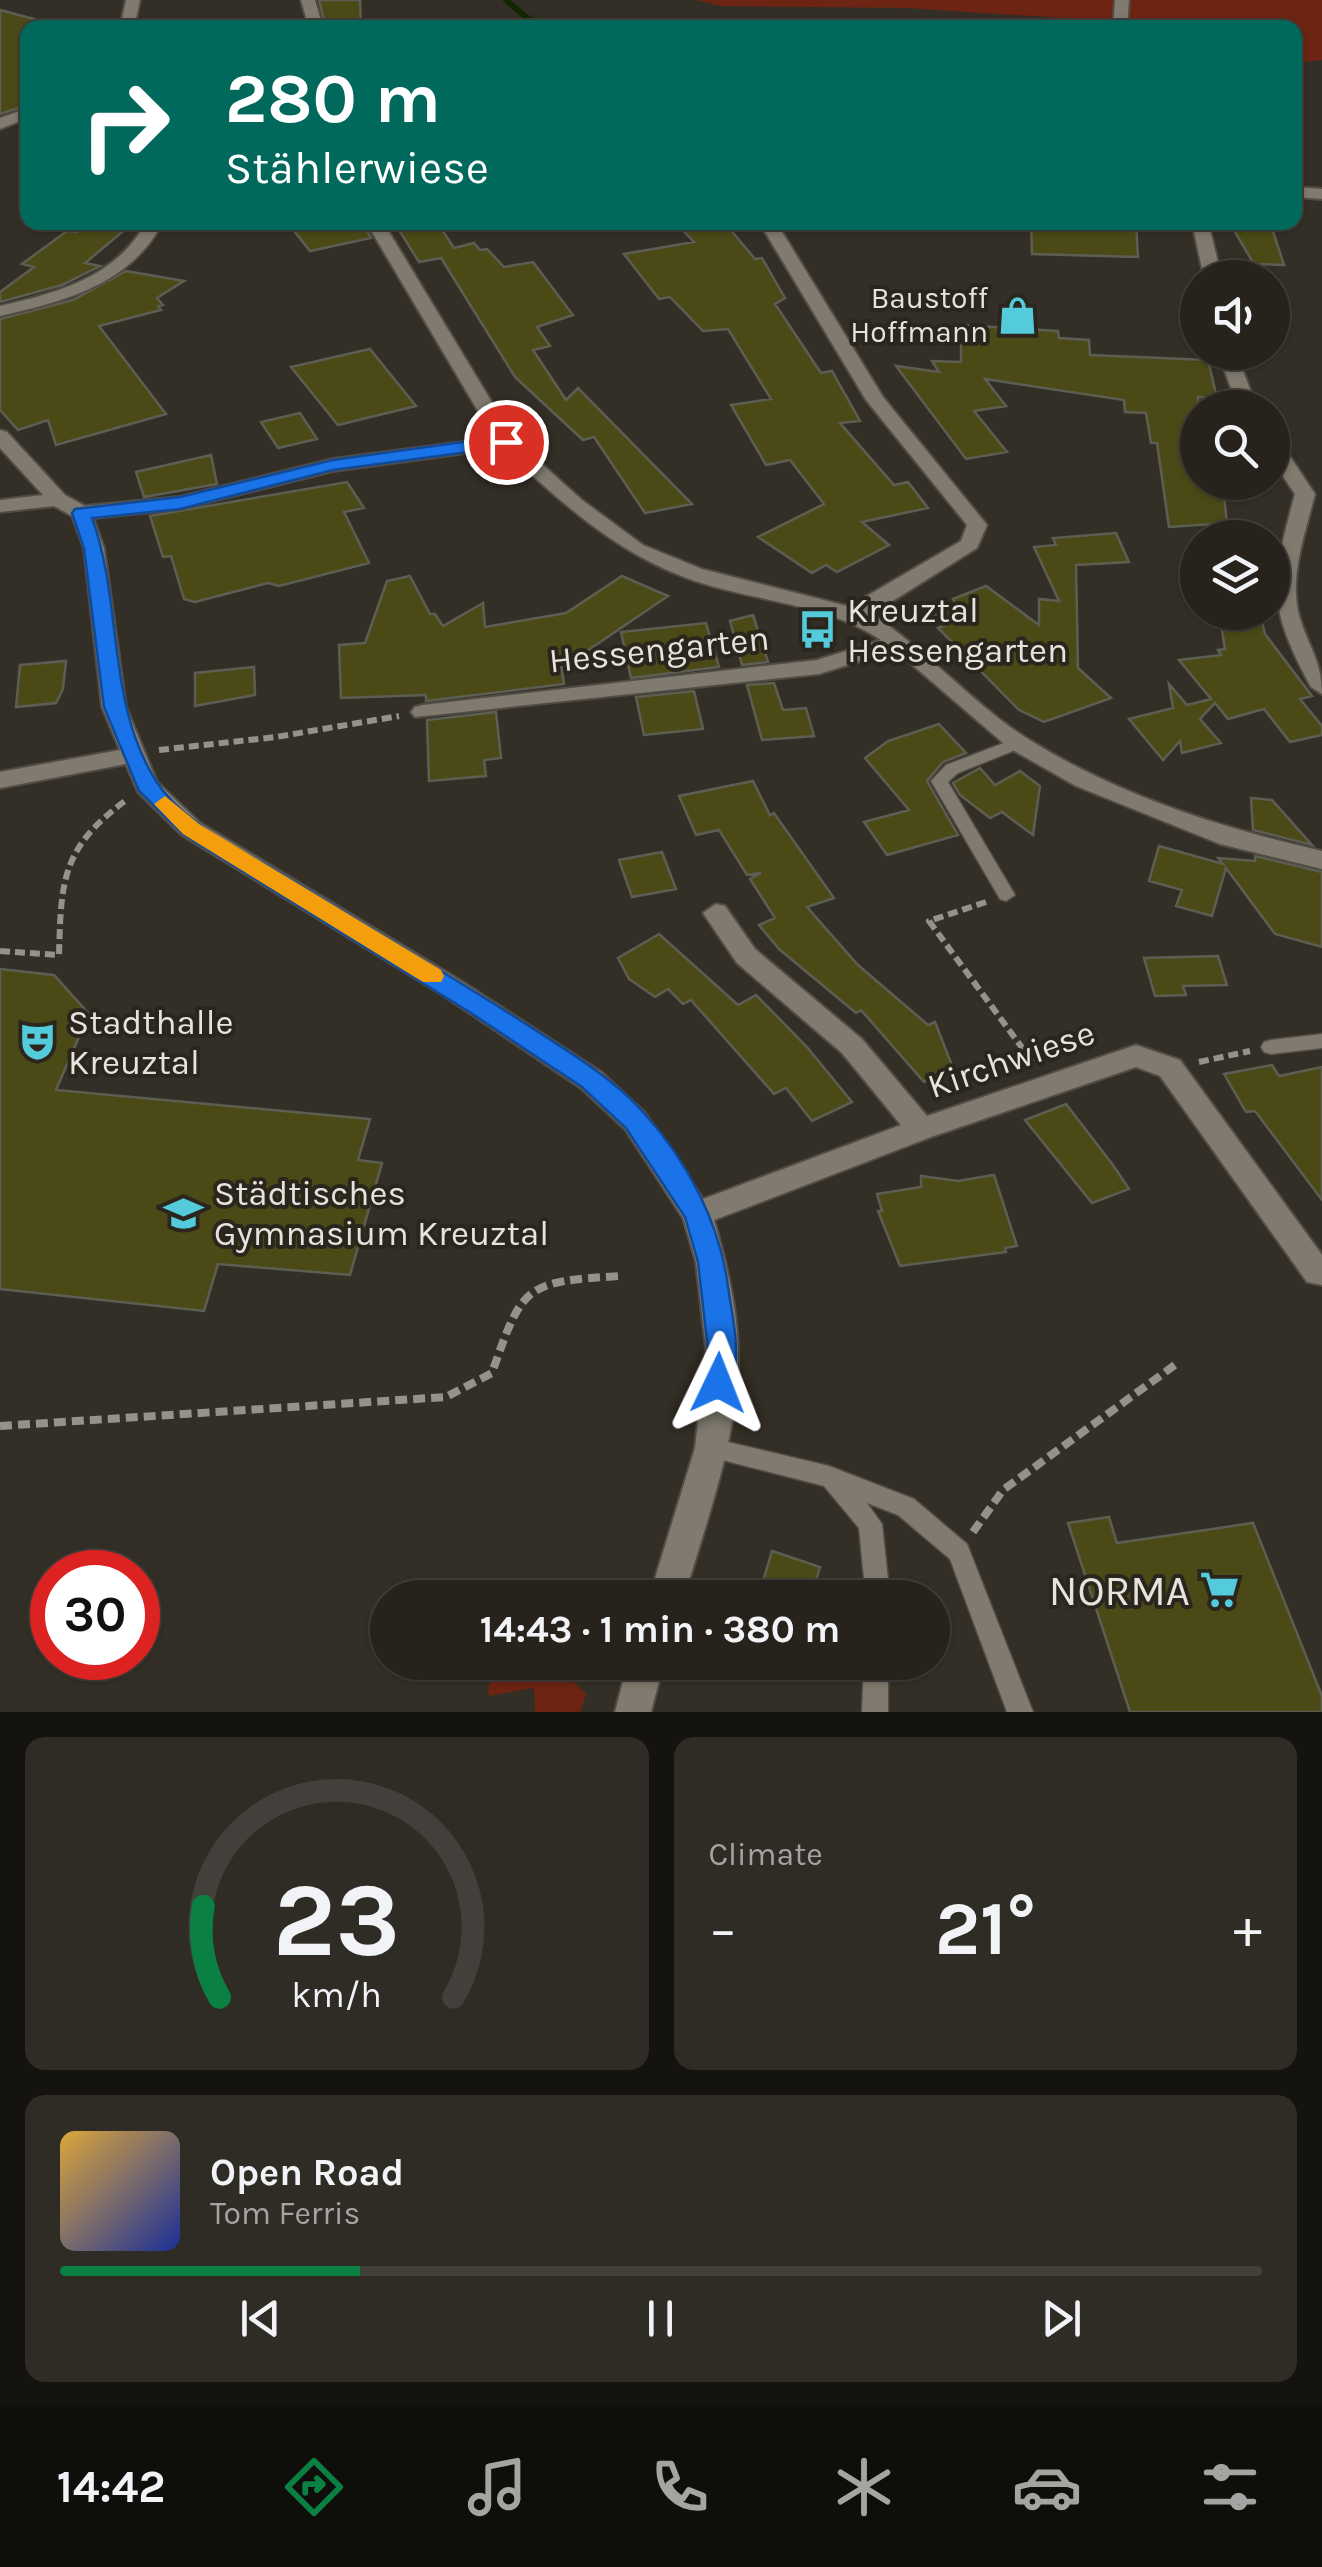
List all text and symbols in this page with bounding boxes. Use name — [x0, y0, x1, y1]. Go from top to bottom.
text: 280 m — [225, 58, 441, 140]
icon: right — [60, 60, 190, 190]
text: Stählerwiese — [225, 142, 489, 194]
map controls — [1180, 260, 1290, 630]
button: sound — [1180, 260, 1290, 370]
place label: Baustoff Hoffmann — [850, 280, 989, 350]
shop icon: Baustoff Hoffmann — [997, 294, 1039, 336]
button: search — [1180, 390, 1290, 500]
pin — [464, 400, 549, 485]
icon: arrive — [479, 415, 534, 470]
button: layers — [1180, 520, 1290, 630]
place label: Kreuztal Hessengarten — [847, 590, 1068, 671]
bus stop icon: Kreuztal Hessengarten — [796, 609, 838, 651]
street label: Hessengarten — [547, 618, 771, 681]
place label: Stadthalle Kreuztal — [68, 1002, 233, 1083]
street label: Kirchwiese — [922, 1012, 1100, 1107]
theatre icon: Stadthalle Kreuztal — [17, 1021, 59, 1063]
place label: Städtisches Gymnasium Kreuztal — [214, 1173, 549, 1254]
school or university icon: Städtisches Gymnasium Kreuztal — [163, 1192, 205, 1234]
position arrow — [666, 1331, 770, 1435]
speed limit sign: 30 — [30, 1550, 160, 1680]
place label: NORMA — [1049, 1566, 1190, 1616]
supermarket icon: NORMA — [1199, 1569, 1241, 1611]
text: 14:43 · 1 min · 380 m — [480, 1607, 840, 1652]
text: Climate — [709, 1836, 823, 1873]
text: 23 — [273, 1860, 401, 1981]
text: 21° — [935, 1885, 1036, 1973]
text: − — [709, 1897, 737, 1961]
text: + — [1233, 1897, 1262, 1961]
text: km/h — [291, 1974, 382, 2016]
text: Open Road — [210, 2150, 404, 2195]
text: Tom Ferris — [210, 2195, 360, 2232]
icon: previous — [233, 2291, 288, 2346]
icon: pause — [633, 2291, 688, 2346]
icon: next — [1034, 2291, 1089, 2346]
icon: directions — [279, 2452, 349, 2522]
icon: music — [462, 2452, 532, 2522]
icon: phone — [645, 2452, 715, 2522]
icon: climate — [829, 2452, 899, 2522]
icon: car — [1012, 2452, 1082, 2522]
icon: filters — [1195, 2452, 1265, 2522]
text: 14:42 — [57, 2461, 166, 2513]

